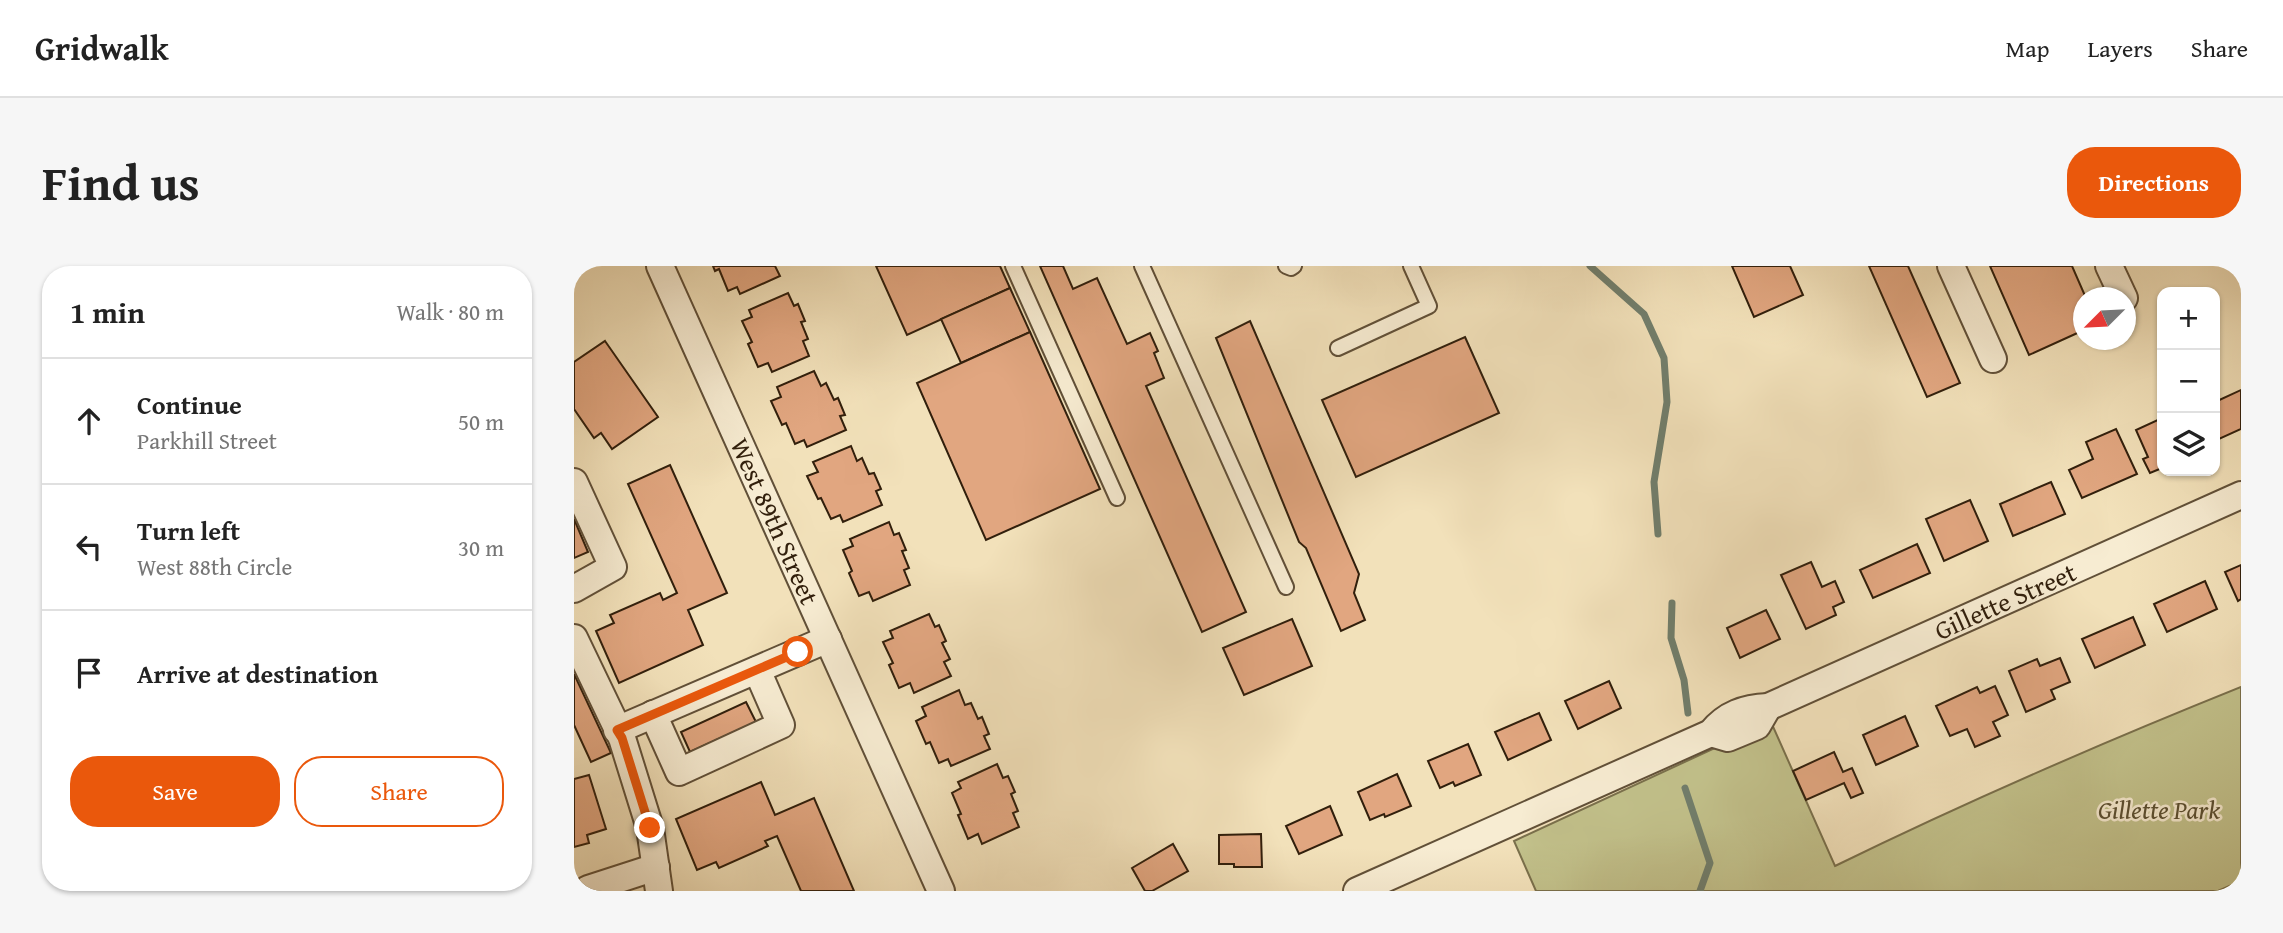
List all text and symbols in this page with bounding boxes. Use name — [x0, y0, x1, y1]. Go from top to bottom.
text: Gridwalk — [35, 24, 169, 72]
text: Map — [2006, 31, 2049, 66]
text: Layers — [2087, 31, 2153, 66]
text: Share — [2191, 31, 2248, 66]
text: Find us — [42, 146, 200, 218]
button: Directions — [2067, 147, 2241, 218]
north arrow — [2073, 287, 2136, 350]
map controls — [2157, 287, 2220, 476]
button: + — [2157, 287, 2220, 350]
text: 1 min — [70, 290, 145, 334]
text: Walk · 80 m — [396, 295, 504, 328]
button: − — [2157, 350, 2220, 413]
text: Continue — [137, 385, 242, 424]
icon: ahead — [70, 402, 108, 440]
text: 50 m — [458, 405, 504, 438]
button: layers — [2157, 413, 2220, 476]
text: Parkhill Street — [137, 424, 277, 457]
street label: West 89th Street — [721, 431, 829, 611]
text: Turn left — [137, 511, 240, 550]
icon: left — [70, 528, 108, 566]
text: 30 m — [458, 531, 504, 564]
text: West 88th Circle — [137, 550, 292, 583]
street label: Gillette Street — [1928, 552, 2082, 650]
route start — [782, 636, 813, 667]
icon: arrive — [70, 654, 108, 692]
text: Arrive at destination — [137, 654, 378, 693]
button: Save — [70, 756, 280, 827]
button: Share — [294, 756, 504, 827]
park label: Gillette Park — [2098, 790, 2220, 829]
route end — [634, 812, 665, 843]

